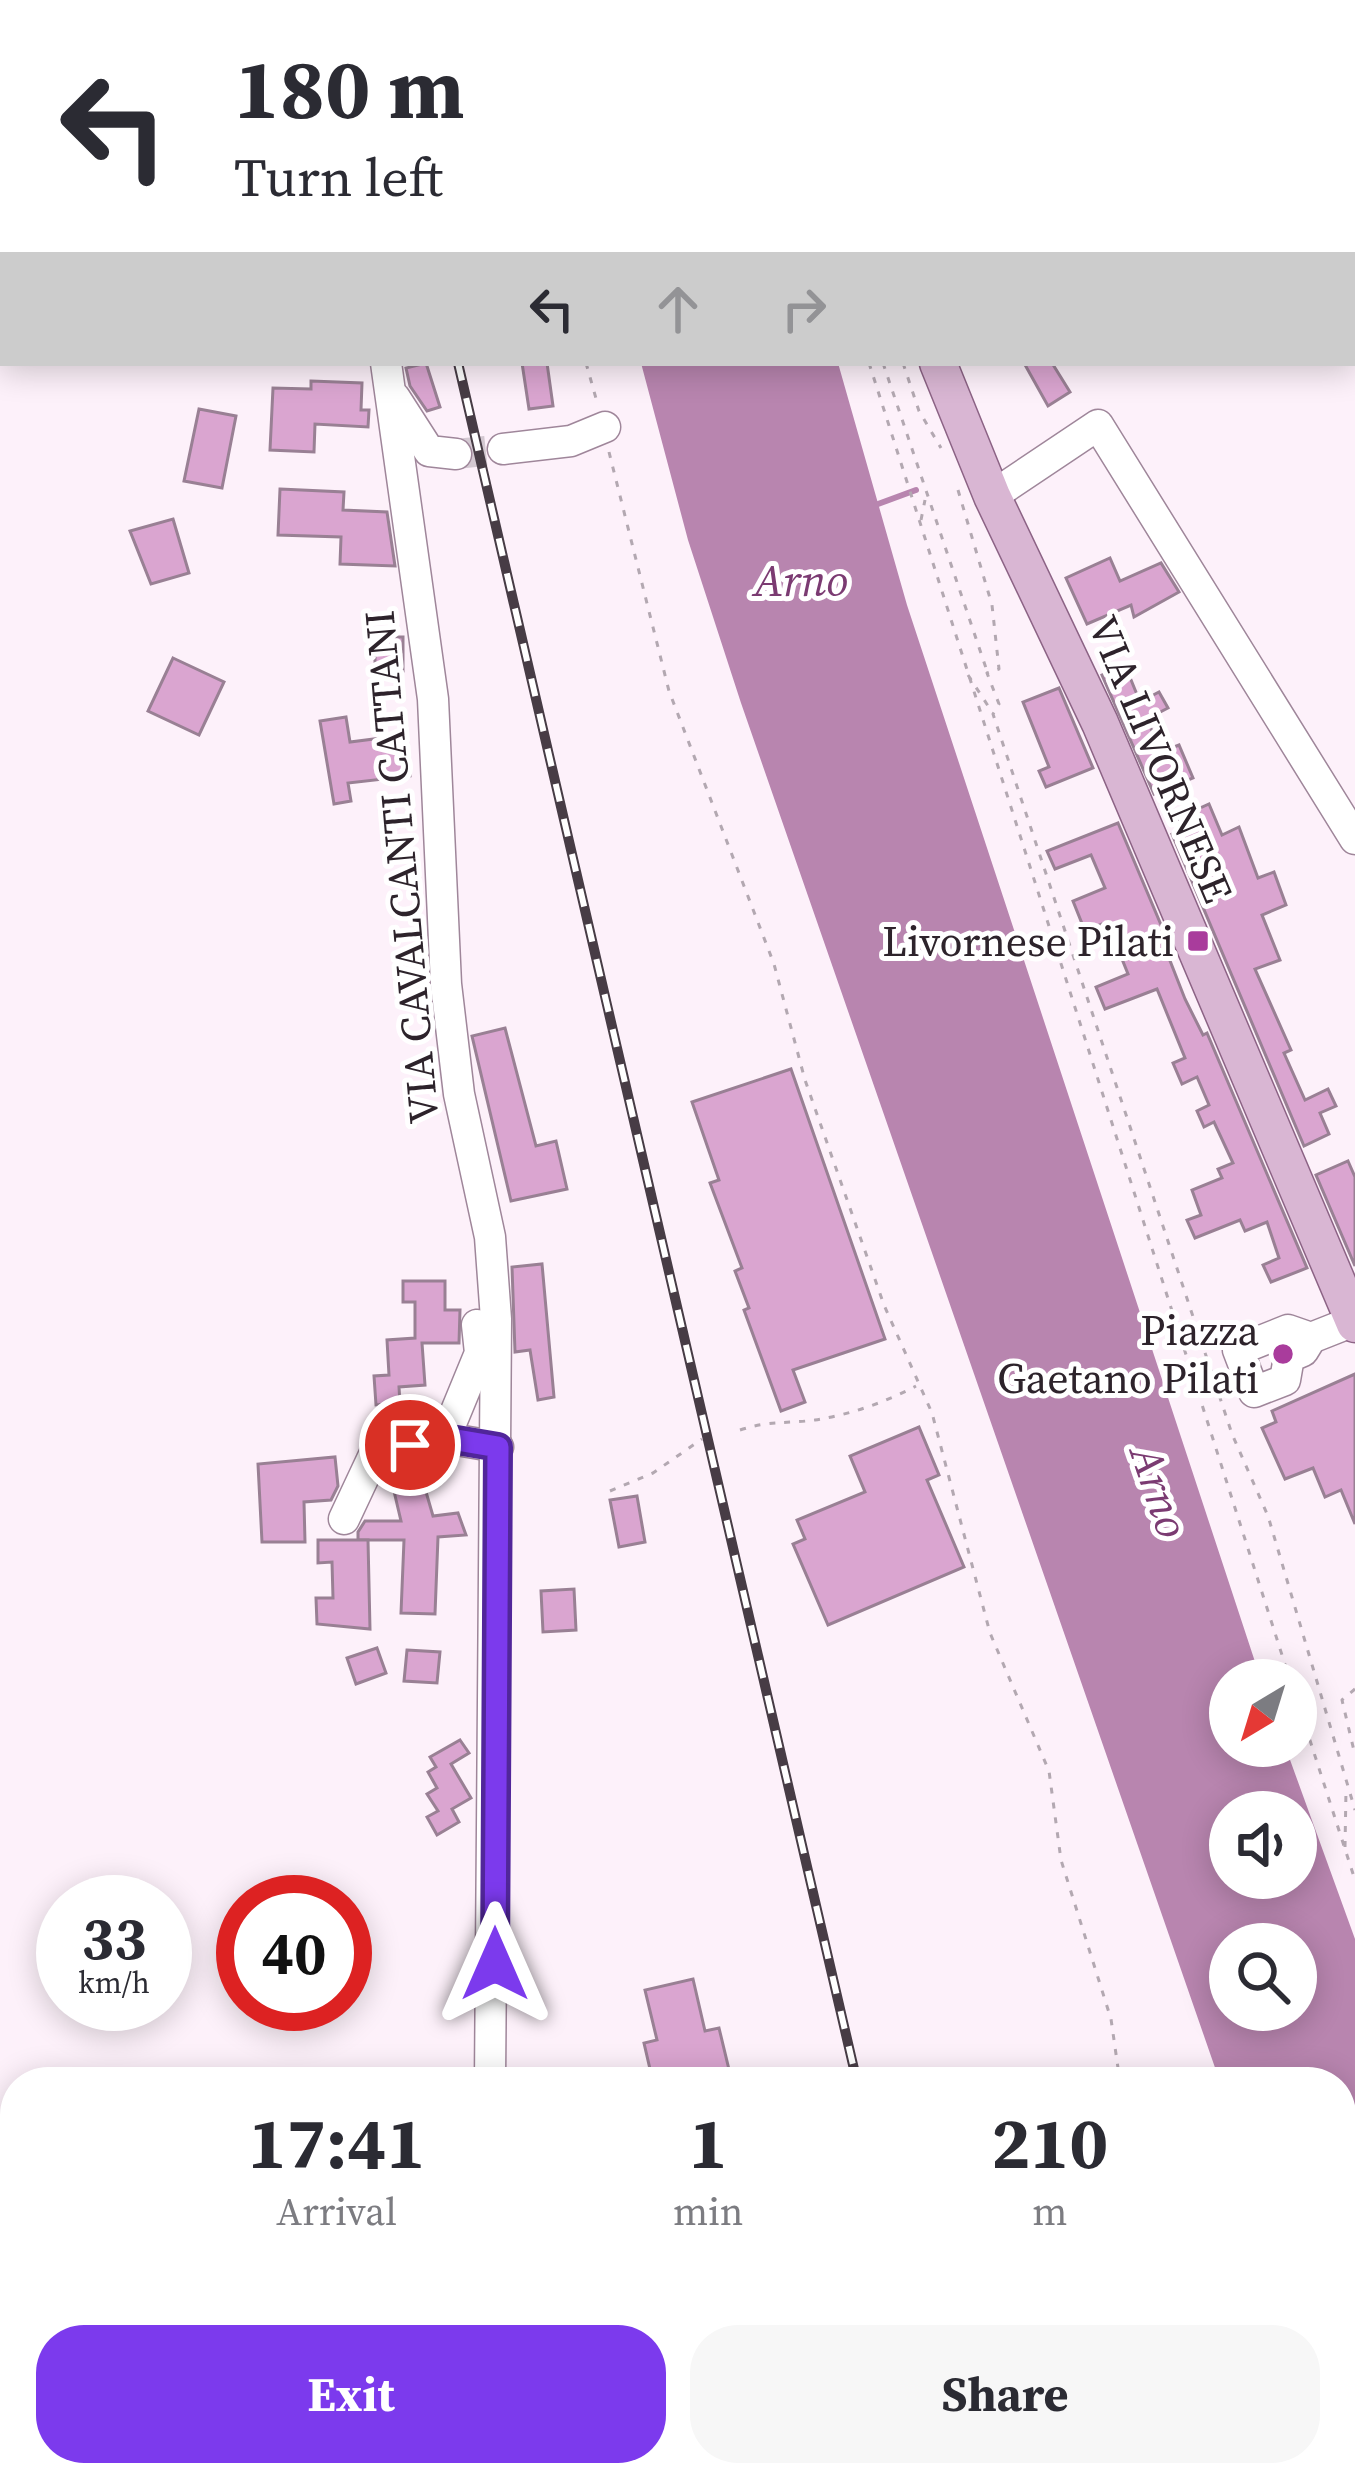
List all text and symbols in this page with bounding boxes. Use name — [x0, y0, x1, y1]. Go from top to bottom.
text: 180 m — [234, 31, 465, 146]
icon: left — [36, 48, 192, 204]
text: Turn left — [234, 140, 443, 214]
icon: left — [519, 276, 585, 342]
icon: ahead — [645, 276, 711, 342]
icon: right — [771, 276, 837, 342]
water label: Arno — [751, 549, 848, 611]
street label: VIA LIVORNESE — [1075, 607, 1247, 911]
street label: VIA CAVALCANTI CATTANI — [350, 608, 452, 1126]
place label: Livornese Pilati — [882, 912, 1174, 970]
marker: Livornese Pilati — [1185, 928, 1211, 954]
place label: Piazza Gaetano Pilati — [997, 1301, 1260, 1407]
marker: Piazza Gaetano Pilati — [1270, 1341, 1296, 1367]
pin — [359, 1394, 461, 1496]
icon: arrive — [377, 1412, 443, 1478]
water label: Arno — [1114, 1433, 1205, 1546]
north arrow — [1209, 1659, 1317, 1767]
map controls — [1209, 1659, 1317, 2031]
button: sound — [1209, 1791, 1317, 1899]
speed limit sign: 40 — [216, 1875, 372, 2031]
text: 33 — [81, 1897, 147, 1979]
position arrow — [432, 1901, 558, 2027]
button: search — [1209, 1923, 1317, 2031]
text: km/h — [78, 1962, 150, 2003]
text: 17:41 — [248, 2093, 425, 2192]
text: 1 — [689, 2093, 728, 2192]
text: 210 — [991, 2093, 1108, 2192]
text: Arrival — [276, 2185, 397, 2238]
text: min — [673, 2185, 744, 2238]
text: m — [1032, 2185, 1067, 2238]
button: Exit — [36, 2325, 666, 2463]
button: Share — [690, 2325, 1320, 2463]

